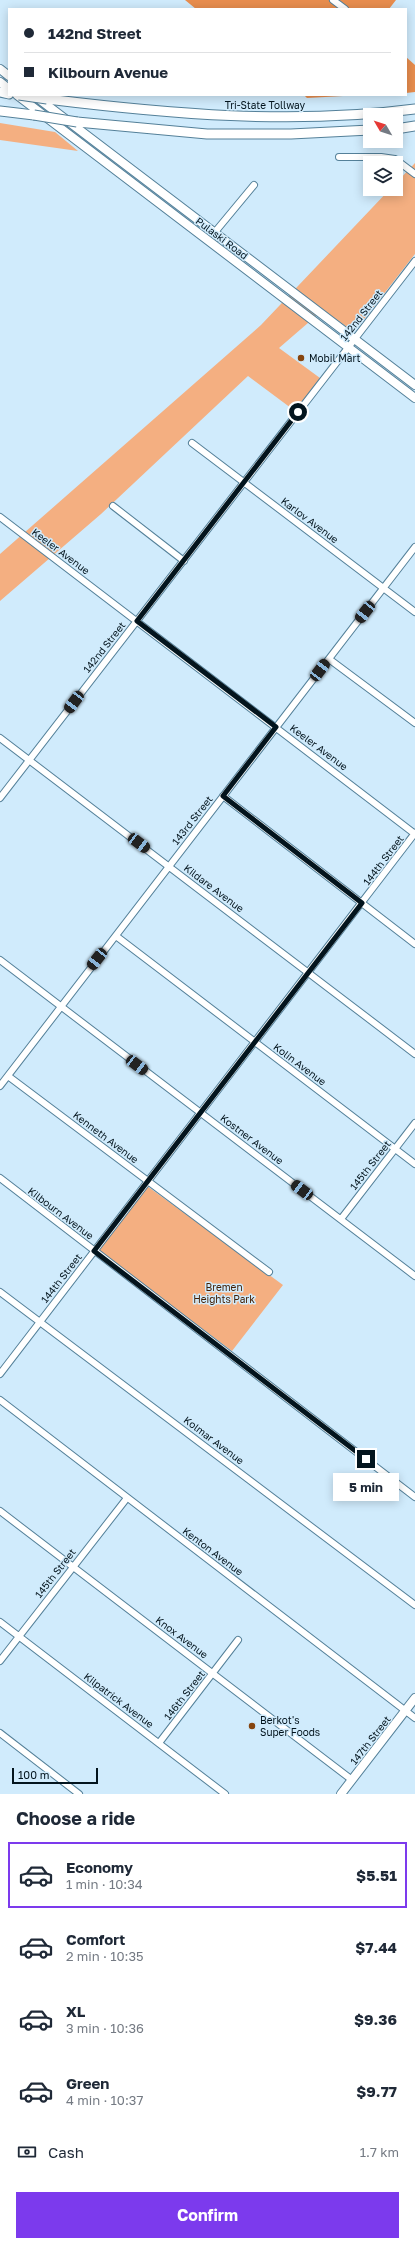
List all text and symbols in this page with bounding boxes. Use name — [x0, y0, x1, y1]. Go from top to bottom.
text: 142nd Street — [48, 24, 141, 42]
text: Kilbourn Avenue — [48, 63, 168, 81]
street label: Tri-State Tollway — [225, 99, 306, 111]
north arrow — [363, 108, 403, 148]
map controls — [363, 108, 403, 196]
button: layers — [363, 156, 403, 196]
street label: Pulaski Road — [194, 215, 250, 261]
street label: 142nd Street — [337, 287, 385, 343]
place label: Mobil Mart — [309, 352, 360, 364]
marker: Mobil Mart — [296, 353, 306, 363]
route start — [289, 403, 307, 421]
street label: Karlov Avenue — [279, 495, 341, 546]
street label: Keeler Avenue — [30, 525, 92, 577]
car — [353, 599, 377, 625]
street label: 142nd Street — [80, 619, 128, 675]
car — [308, 657, 332, 683]
car — [62, 689, 86, 715]
street label: Keeler Avenue — [288, 721, 350, 773]
street label: 143rd Street — [169, 793, 215, 847]
car — [126, 831, 152, 855]
street label: 144th Street — [360, 833, 406, 887]
street label: Kildare Avenue — [182, 862, 246, 915]
car — [85, 946, 109, 972]
street label: Kolin Avenue — [271, 1040, 329, 1088]
car — [124, 1053, 150, 1077]
street label: Kenneth Avenue — [71, 1109, 141, 1166]
street label: Kostner Avenue — [218, 1111, 286, 1167]
street label: 145th Street — [347, 1138, 393, 1192]
car — [289, 1178, 315, 1202]
street label: Kilbourn Avenue — [26, 1184, 96, 1242]
street label: 144th Street — [38, 1251, 84, 1305]
park label: Bremen Heights Park — [193, 1281, 255, 1305]
street label: Kolmar Avenue — [182, 1414, 247, 1467]
route end — [357, 1450, 375, 1468]
callout: 5 min — [333, 1473, 399, 1501]
text: 5 min — [349, 1479, 383, 1495]
street label: Kenton Avenue — [180, 1524, 246, 1578]
street label: 145th Street — [32, 1546, 78, 1600]
street label: Knox Avenue — [154, 1614, 211, 1661]
street label: 146th Street — [161, 1668, 207, 1722]
street label: Kilpatrick Avenue — [82, 1670, 156, 1730]
street label: 147th Street — [347, 1713, 393, 1767]
place label: Berkot's Super Foods — [260, 1714, 320, 1738]
marker: Berkot's Super Foods — [247, 1721, 257, 1731]
scale bar — [12, 1766, 98, 1785]
text: 100 m — [18, 1768, 49, 1781]
text: Choose a ride — [16, 1807, 135, 1829]
icon: car — [18, 1857, 54, 1893]
text: Economy — [66, 1858, 133, 1876]
text: $5.51 — [356, 1866, 397, 1884]
text: 1 min · 10:34 — [66, 1876, 143, 1892]
icon: car — [18, 1929, 54, 1965]
text: Comfort — [66, 1930, 125, 1948]
text: $7.44 — [355, 1938, 397, 1956]
text: 2 min · 10:35 — [66, 1948, 144, 1964]
icon: car — [18, 2001, 54, 2037]
text: XL — [66, 2002, 85, 2020]
text: $9.36 — [354, 2010, 397, 2028]
text: 3 min · 10:36 — [66, 2020, 144, 2036]
icon: car — [18, 2073, 54, 2109]
text: Green — [66, 2074, 109, 2092]
text: $9.77 — [356, 2082, 397, 2100]
text: 4 min · 10:37 — [66, 2092, 143, 2108]
icon: cash — [16, 2141, 38, 2163]
text: Cash — [48, 2143, 84, 2161]
text: 1.7 km — [360, 2144, 399, 2160]
button: Confirm — [16, 2192, 399, 2238]

